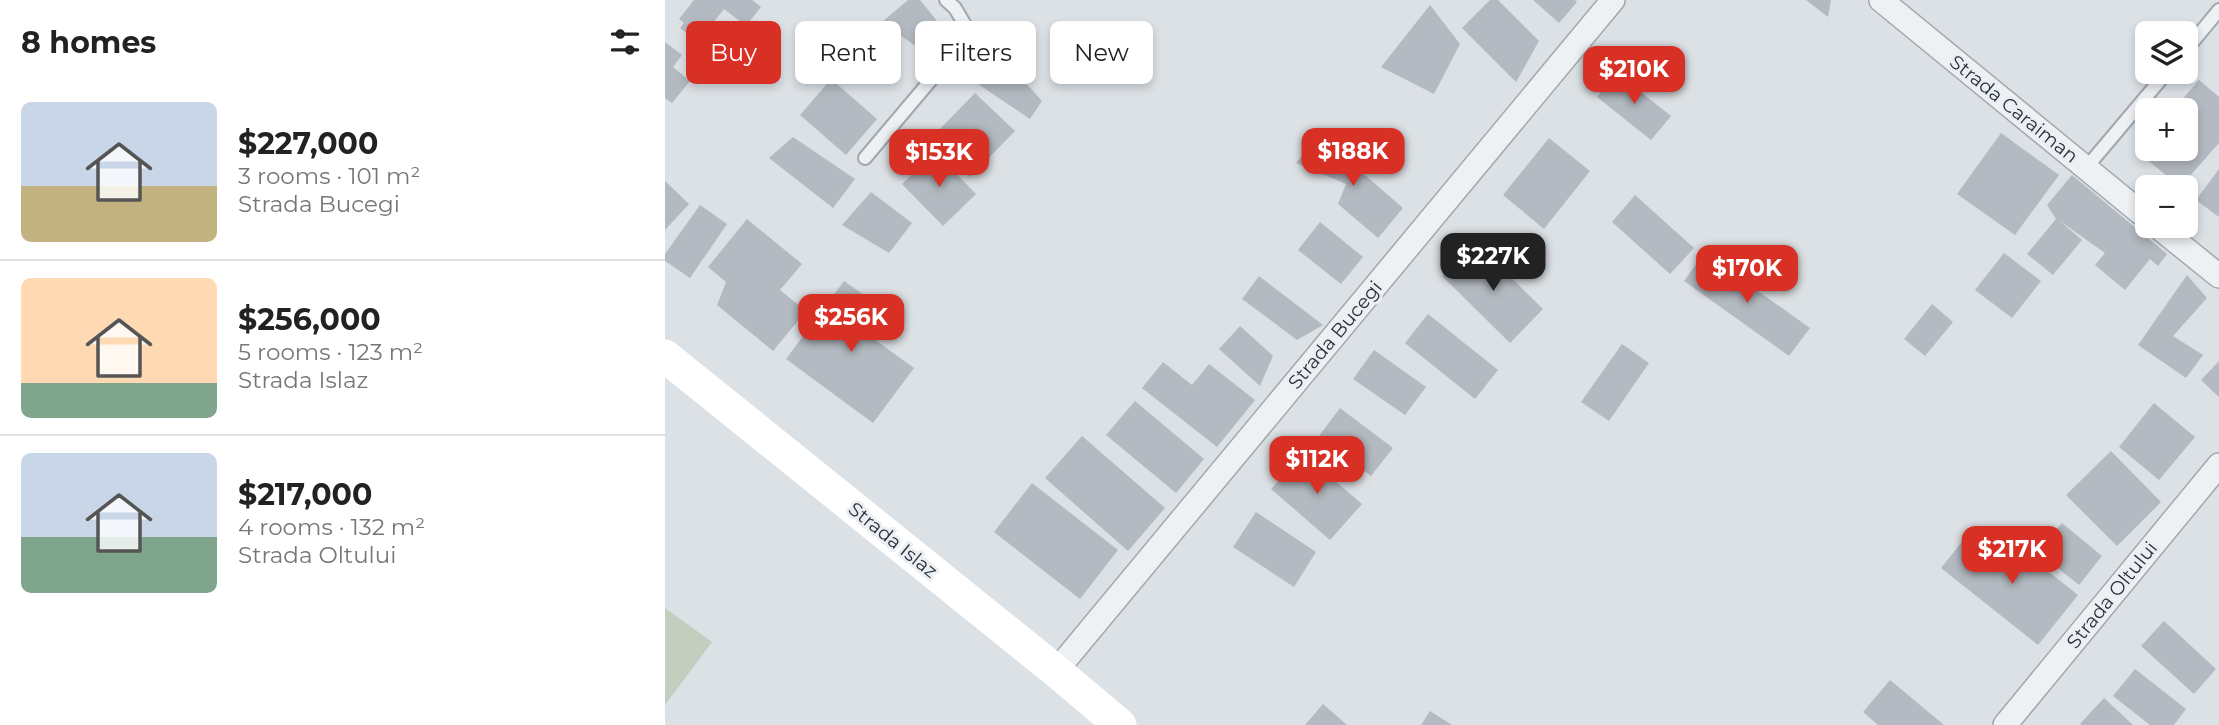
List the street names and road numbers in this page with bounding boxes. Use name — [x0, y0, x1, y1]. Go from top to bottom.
street label: Strada Caraiman — [1945, 50, 2083, 168]
street label: Strada Bucegi — [1283, 276, 1387, 394]
street label: Strada Islaz — [844, 497, 942, 583]
street label: Strada Oltului — [2062, 537, 2162, 653]

